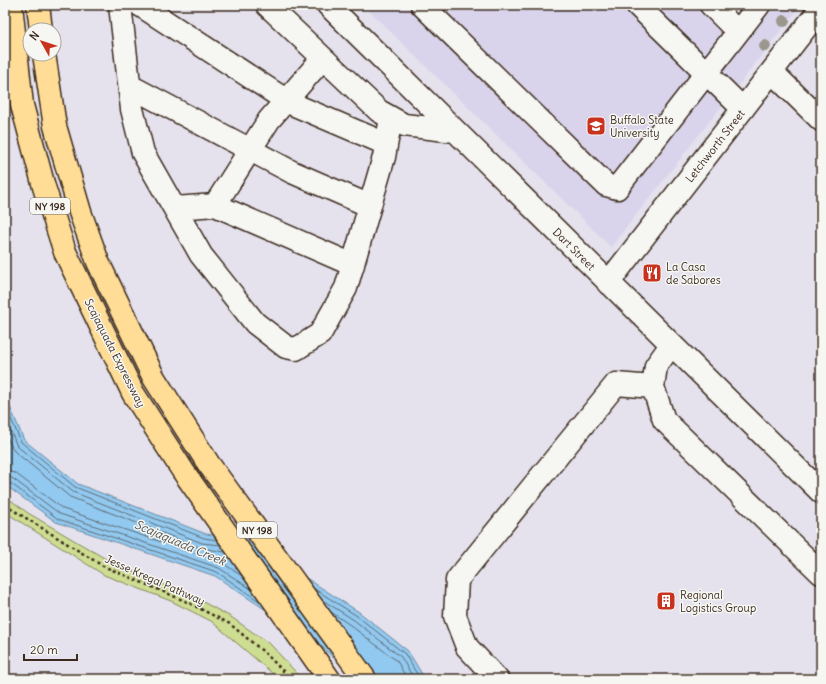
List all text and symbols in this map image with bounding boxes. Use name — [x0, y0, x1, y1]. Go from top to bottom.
north arrow — [22, 22, 62, 62]
text: N — [26, 28, 42, 43]
street label: Letchworth Street — [682, 107, 748, 185]
place label: Buffalo State University — [610, 113, 674, 140]
school or university icon: Buffalo State University — [585, 115, 607, 137]
road number: NY 198 — [30, 198, 70, 214]
street label: Dart Street — [550, 225, 598, 273]
place label: La Casa de Sabores — [666, 260, 721, 287]
restaurant icon: La Casa de Sabores — [641, 262, 663, 284]
street label: Scajaquada Expressway — [82, 296, 148, 410]
water label: Scajaquada Creek — [132, 517, 229, 569]
road number: NY 198 — [237, 522, 277, 538]
street label: Jesse Kregal Pathway — [103, 552, 207, 608]
place label: Regional Logistics Group — [680, 588, 756, 615]
building icon: Regional Logistics Group — [655, 590, 677, 612]
scale bar — [24, 636, 77, 662]
text: 20 m — [30, 642, 58, 657]

